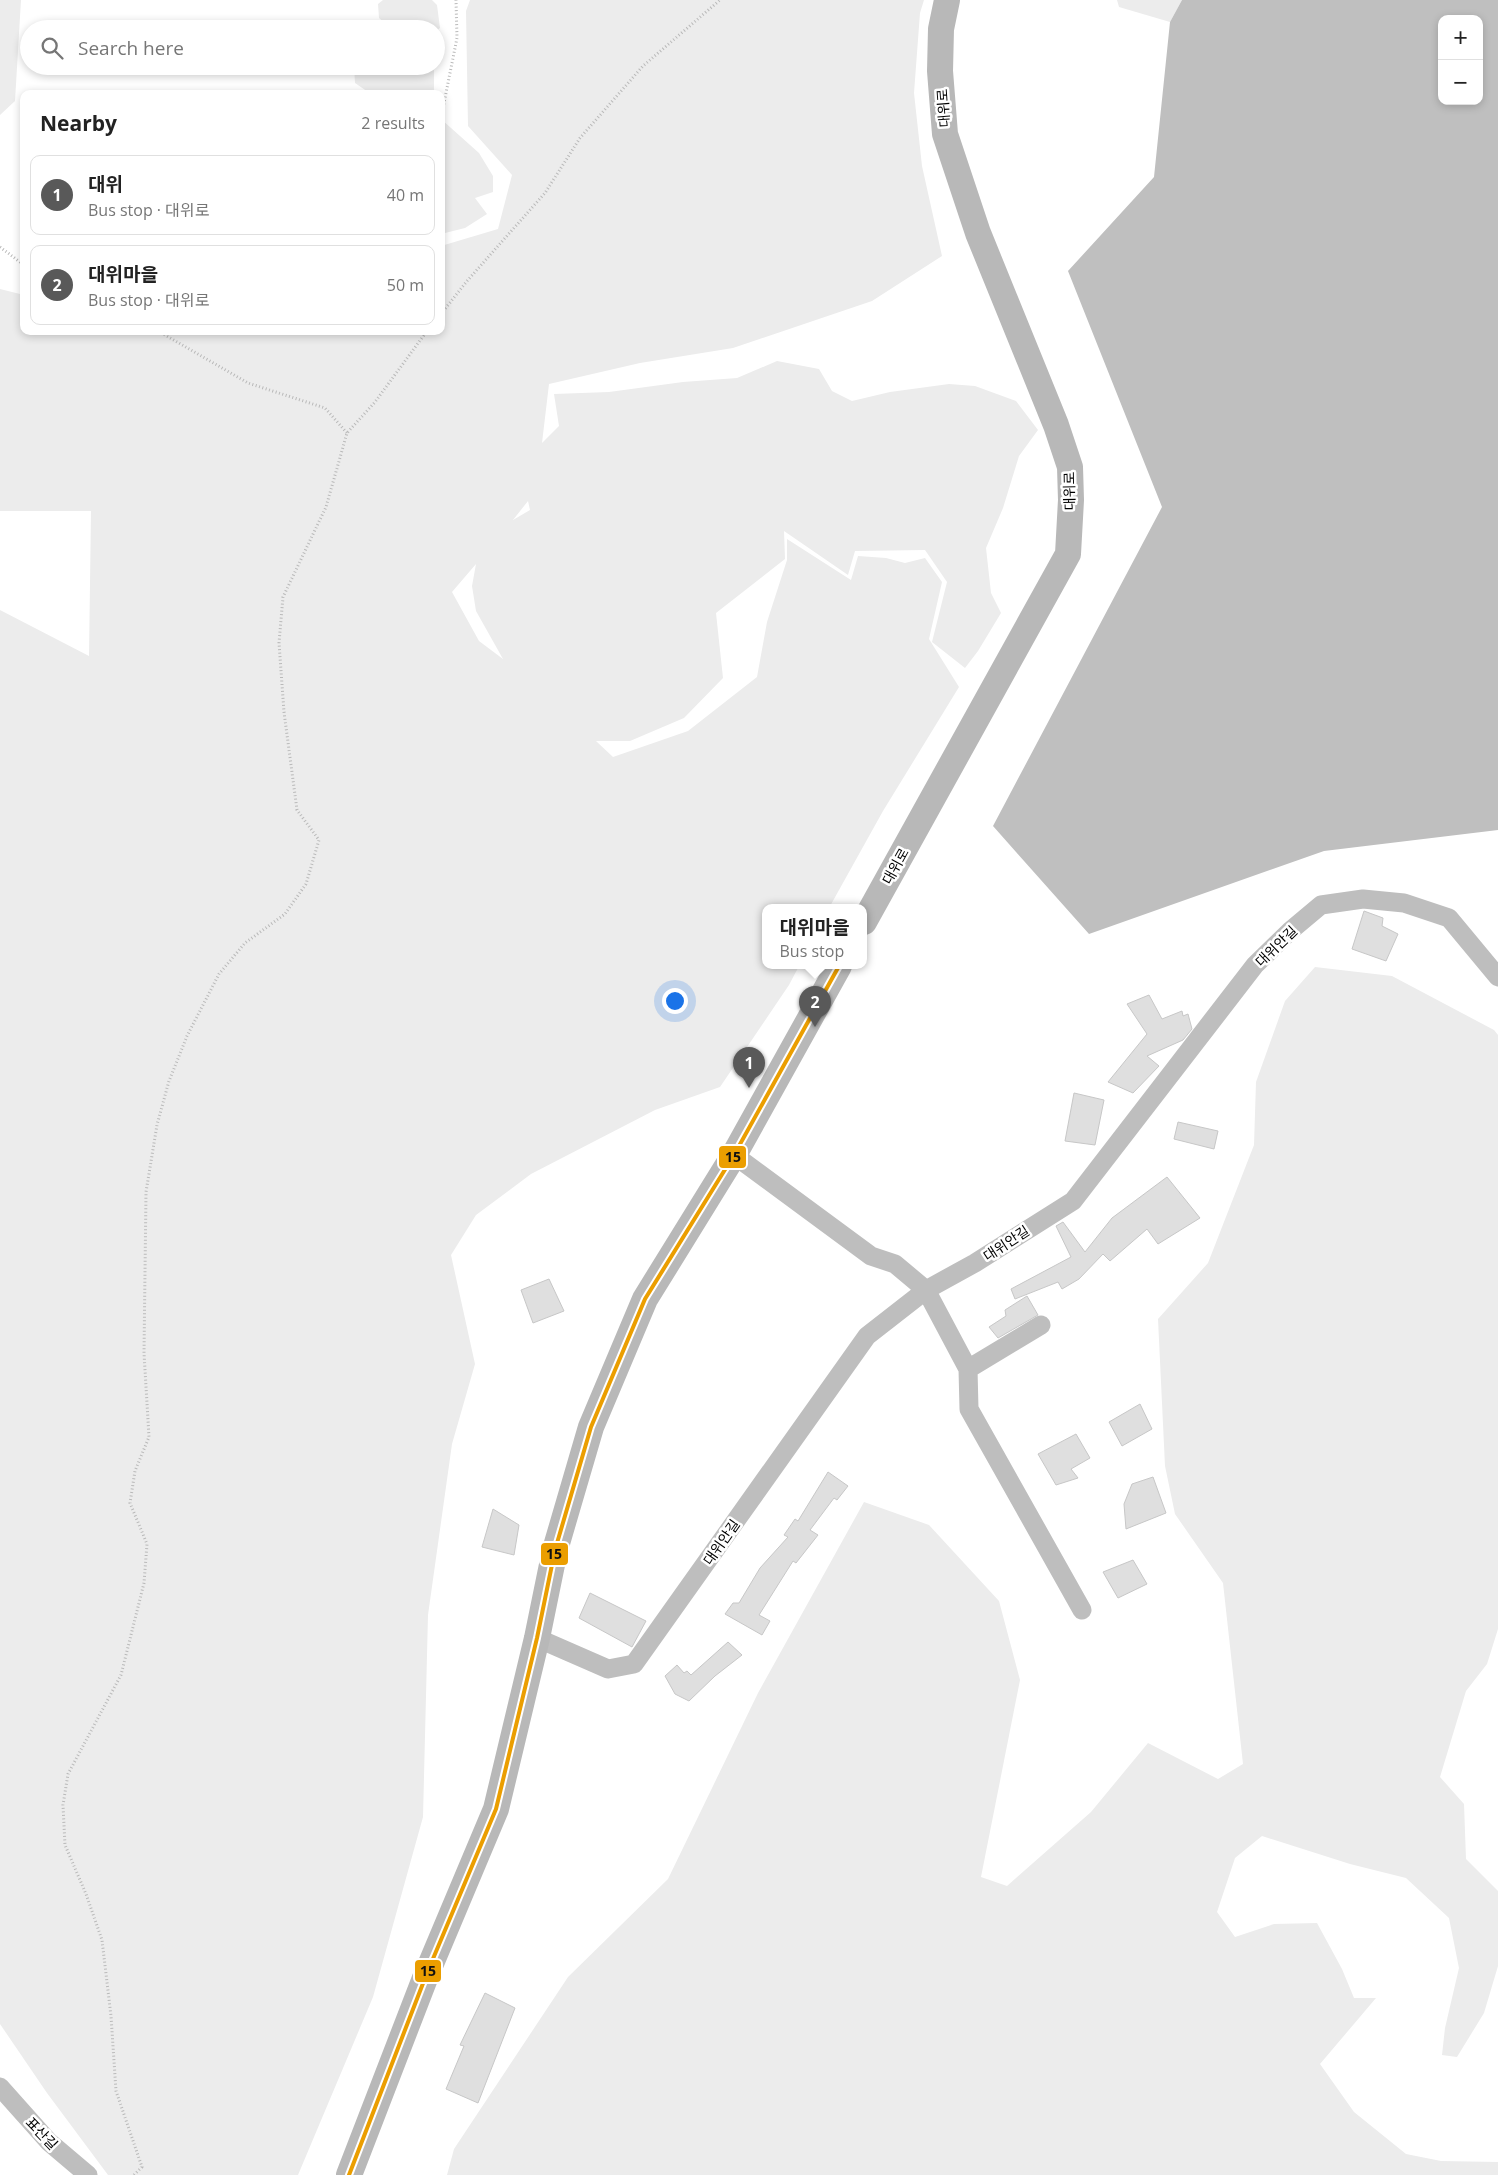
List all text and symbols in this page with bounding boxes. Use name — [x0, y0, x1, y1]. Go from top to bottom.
map controls — [1438, 15, 1483, 105]
button: + — [1438, 15, 1483, 60]
search box — [20, 20, 445, 75]
icon: search — [38, 34, 66, 62]
text: Search here — [78, 35, 184, 61]
button: − — [1438, 60, 1483, 105]
street label: 대위로 — [932, 88, 954, 128]
text: Nearby — [40, 109, 117, 137]
text: 2 results — [361, 112, 425, 134]
text: 대위 — [88, 171, 123, 197]
text: 1 — [52, 184, 62, 206]
text: 40 m — [387, 184, 424, 206]
text: Bus stop · 대위로 — [88, 199, 209, 221]
text: 대위마을 — [88, 261, 158, 287]
text: 2 — [52, 274, 62, 296]
text: 50 m — [387, 274, 424, 296]
text: Bus stop · 대위로 — [88, 289, 209, 311]
street label: 대위로 — [1059, 471, 1079, 510]
street label: 대위로 — [877, 844, 913, 888]
popup — [762, 904, 867, 969]
text: 대위마을 — [780, 914, 849, 940]
street label: 대위안길 — [1251, 921, 1301, 971]
text: Bus stop — [780, 940, 844, 962]
pin: 2 — [799, 986, 831, 1027]
your location — [662, 988, 688, 1014]
pin: 1 — [733, 1047, 765, 1088]
line badge: 15 — [718, 1145, 747, 1169]
text: 15 — [725, 1147, 741, 1166]
street label: 대위안길 — [979, 1221, 1033, 1265]
street label: 대위안길 — [698, 1515, 744, 1569]
line badge: 15 — [540, 1542, 569, 1566]
text: 15 — [546, 1544, 562, 1563]
line badge: 15 — [414, 1959, 442, 1983]
text: 15 — [420, 1961, 436, 1980]
street label: 표산길 — [22, 2113, 62, 2153]

